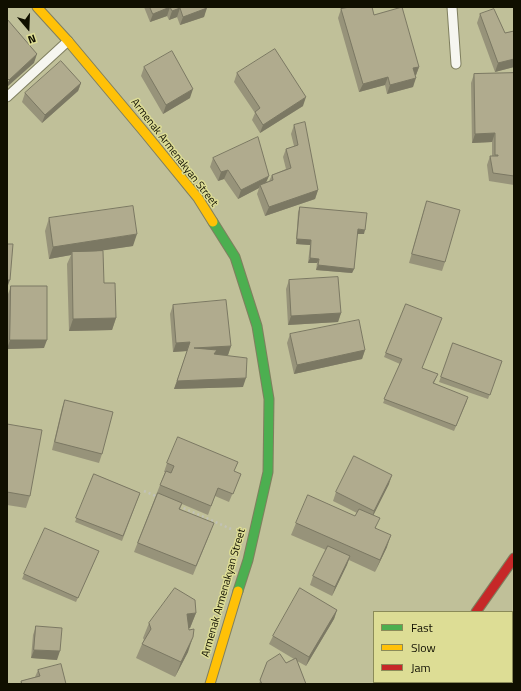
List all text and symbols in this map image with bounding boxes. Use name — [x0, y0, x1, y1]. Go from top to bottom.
north arrow — [8, 8, 48, 48]
text: N — [26, 31, 38, 48]
street label: Armenak Armenakyan Street — [128, 96, 220, 210]
street label: Armenak Armenakyan Street — [199, 527, 249, 659]
legend — [373, 611, 513, 683]
text: Fast — [411, 618, 433, 637]
text: Slow — [411, 638, 436, 657]
text: Jam — [411, 658, 431, 677]

